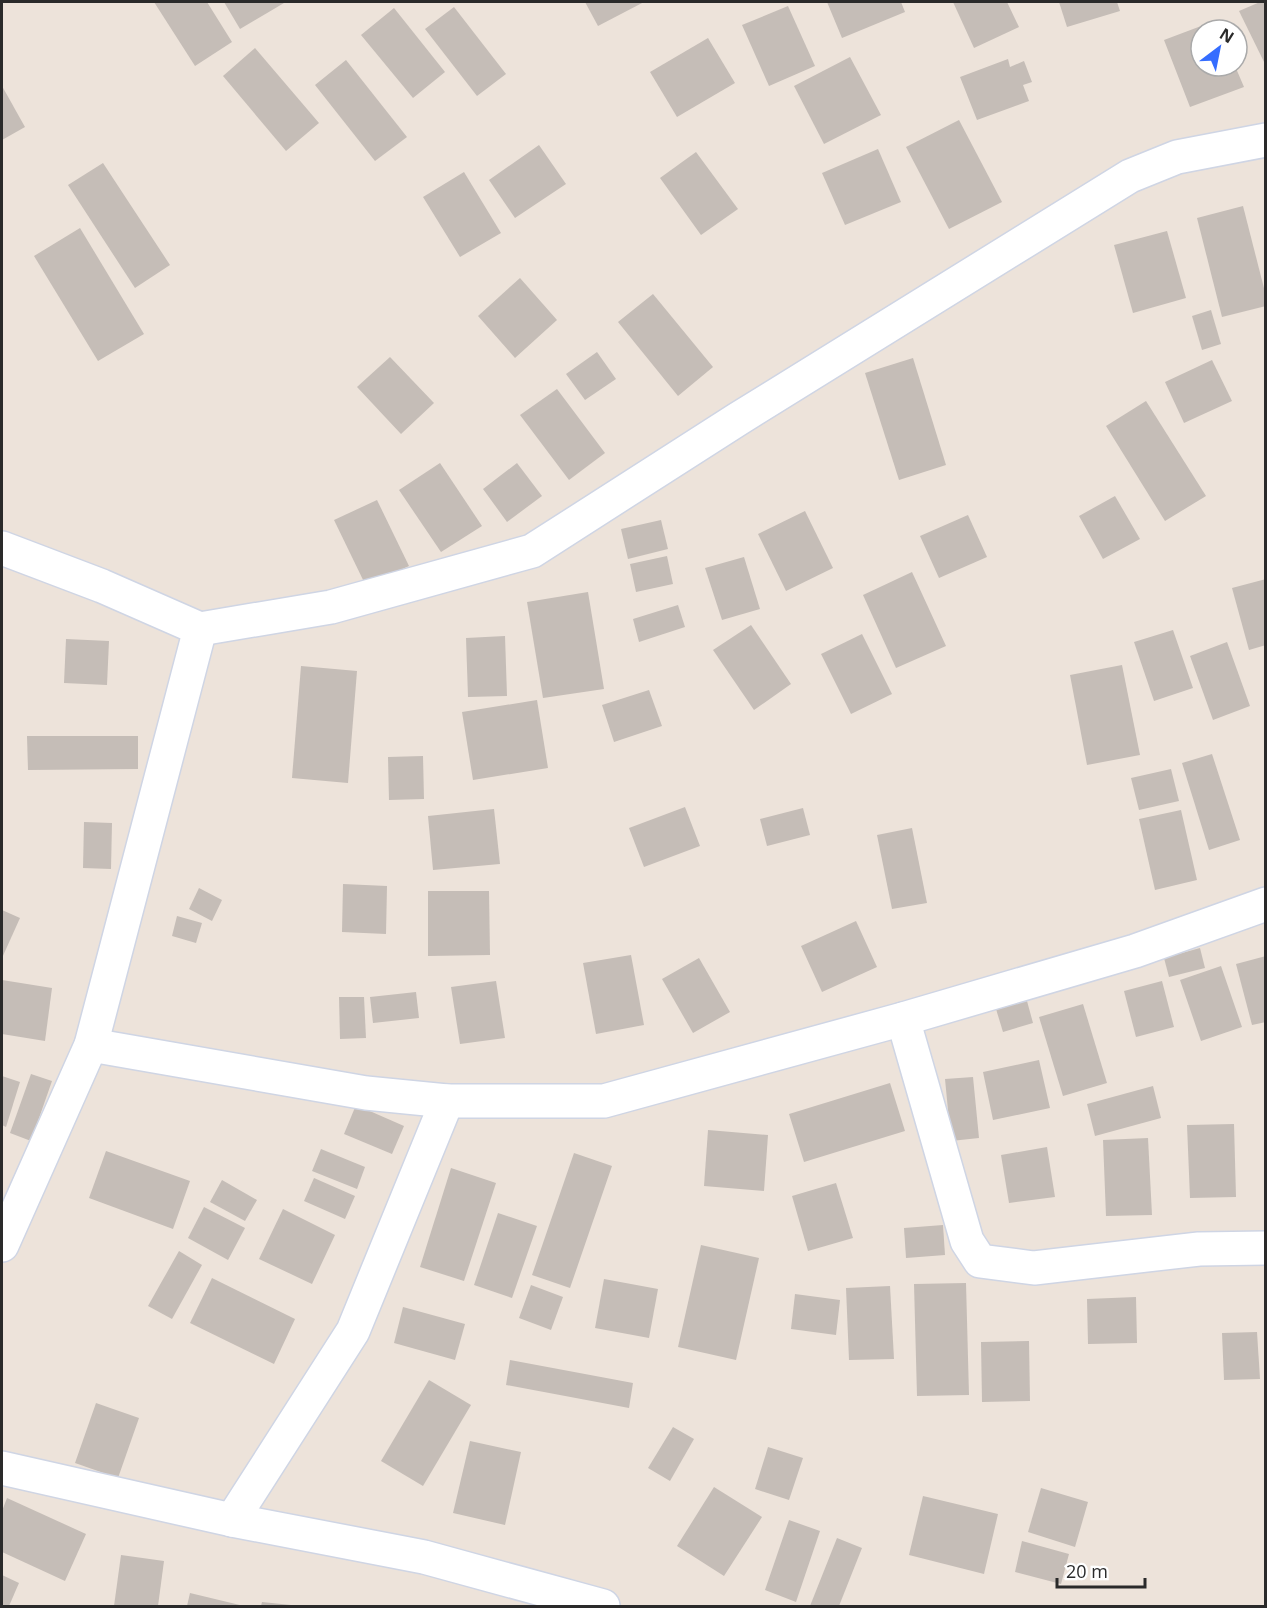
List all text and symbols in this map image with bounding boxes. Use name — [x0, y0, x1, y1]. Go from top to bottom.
north arrow — [1189, 18, 1249, 78]
text: N — [1216, 23, 1238, 48]
scale bar — [1057, 1551, 1146, 1589]
text: 20 m — [1066, 1559, 1108, 1583]

